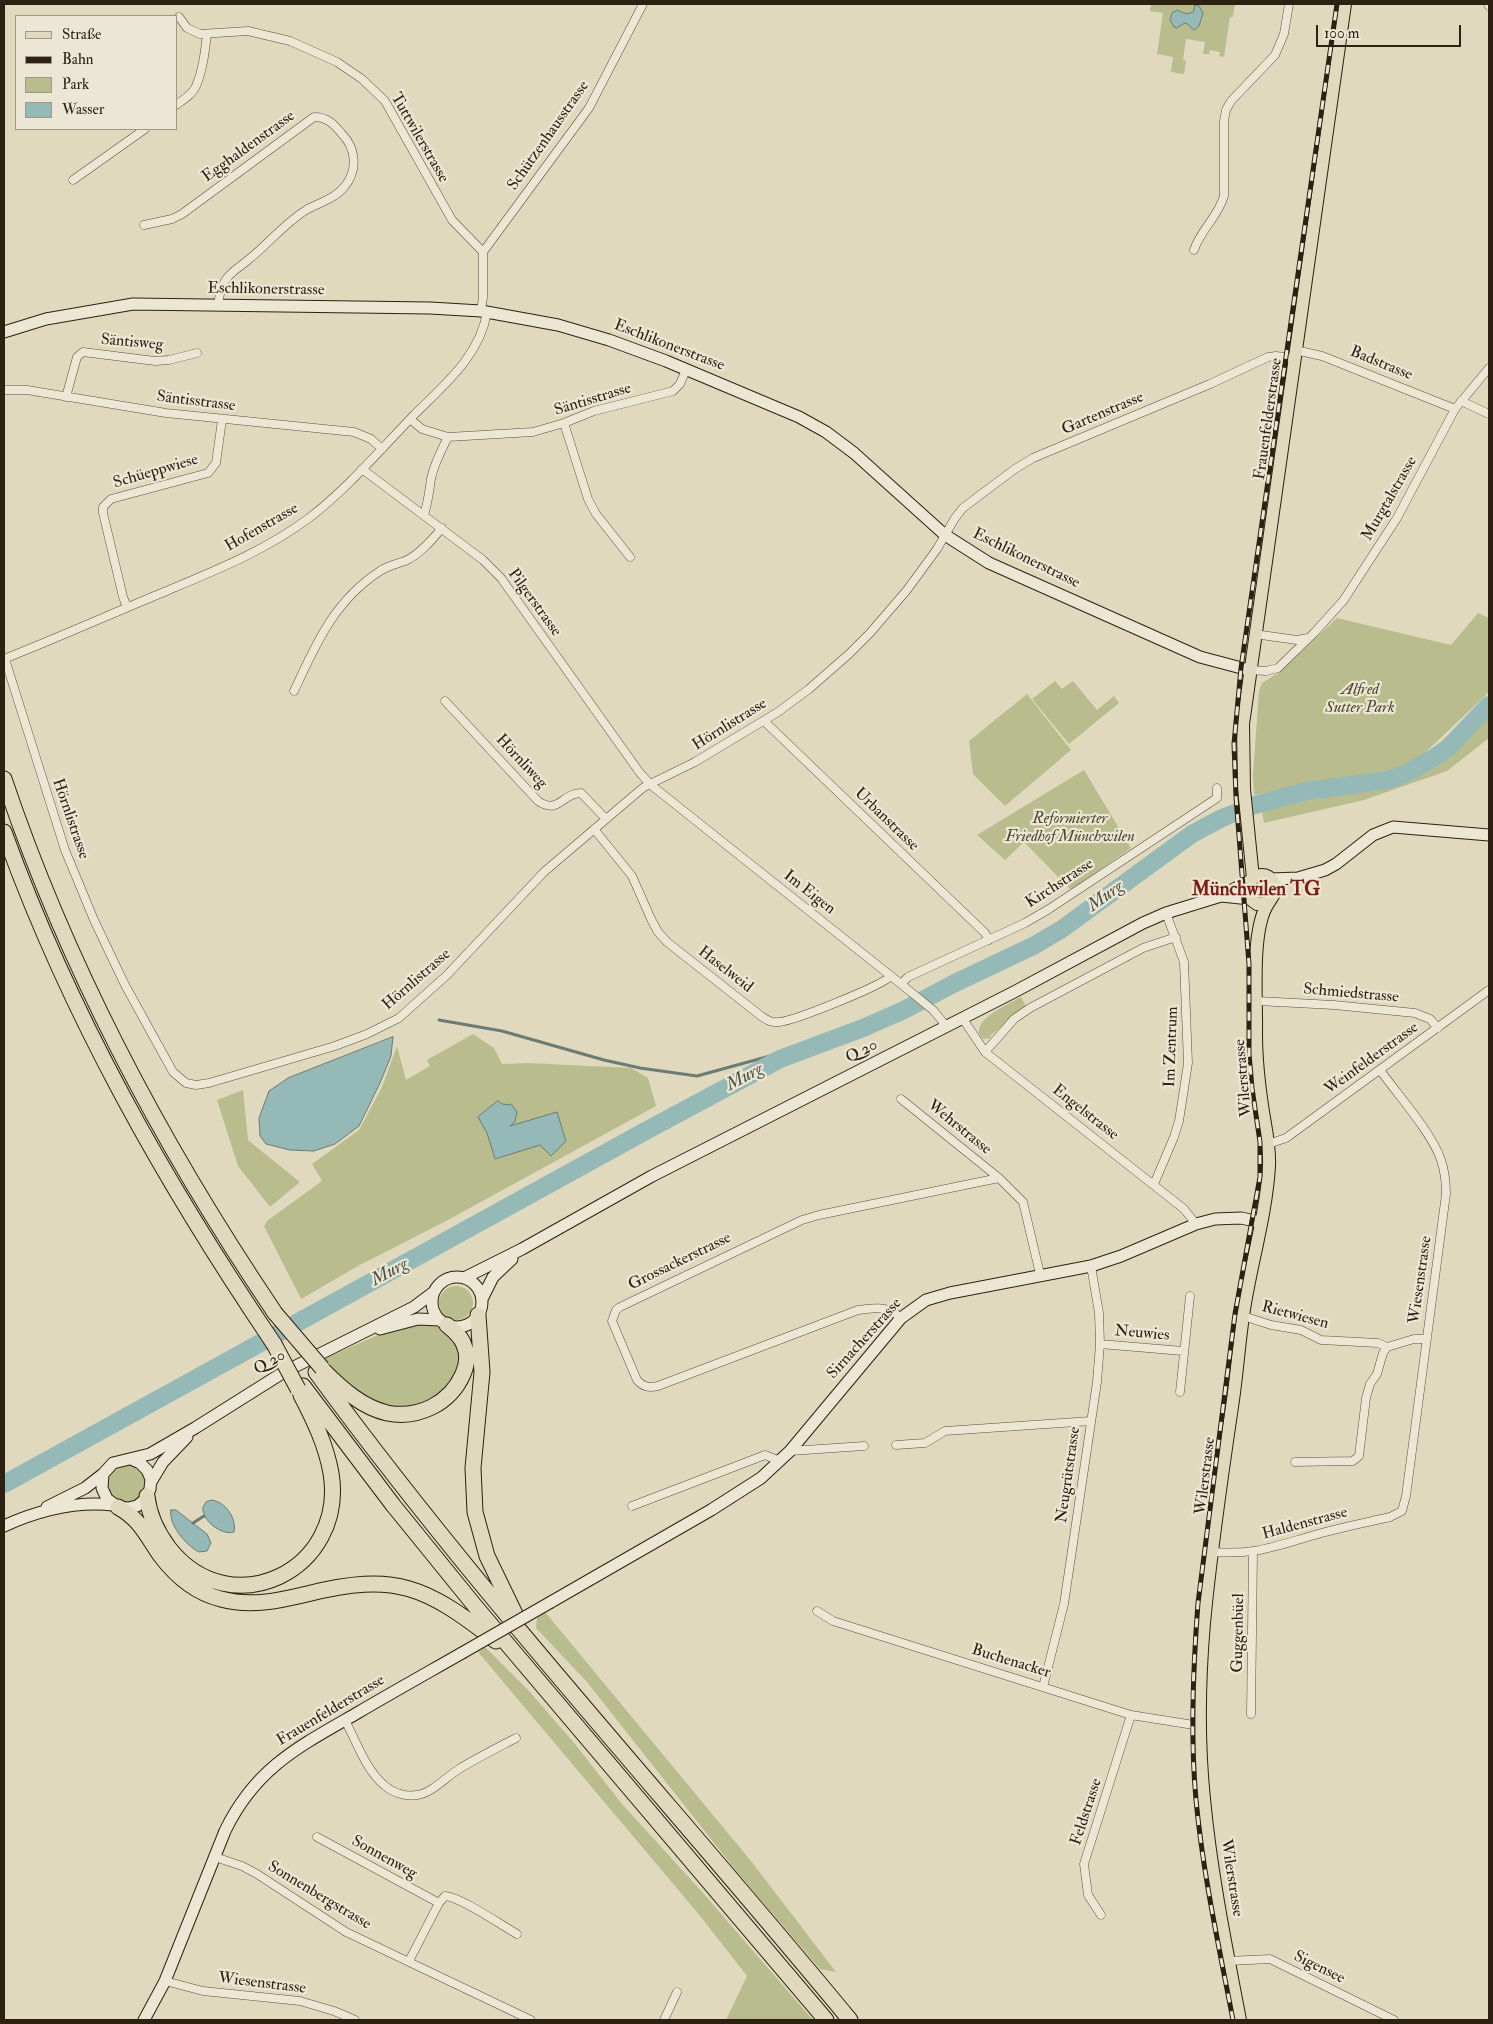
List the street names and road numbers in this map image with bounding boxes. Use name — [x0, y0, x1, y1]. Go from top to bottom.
street label: Schützenhausstrasse — [504, 78, 594, 194]
street label: Tuttwilerstrasse — [386, 90, 452, 186]
street label: Egghaldenstrasse — [199, 107, 299, 187]
street label: Eschlikonerstrasse — [207, 279, 325, 301]
street label: Eschlikonerstrasse — [611, 316, 727, 376]
street label: Säntisweg — [100, 331, 164, 355]
street label: Badstrasse — [1347, 343, 1415, 385]
street label: Frauenfelderstrasse — [1251, 357, 1287, 481]
street label: Säntisstrasse — [552, 379, 634, 421]
street label: Säntisstrasse — [155, 388, 237, 416]
street label: Gartenstrasse — [1059, 388, 1147, 440]
street label: Schüeppwiese — [111, 451, 201, 493]
street label: Murgtalstrasse — [1358, 453, 1422, 545]
street label: Hofenstrasse — [222, 499, 302, 557]
street label: Eschlikonerstrasse — [969, 525, 1083, 593]
street label: Pilgerstrasse — [503, 565, 565, 641]
street label: Hörnlistrasse — [689, 695, 771, 755]
street label: Hörnliweg — [491, 731, 551, 793]
street label: Hörnlistrasse — [47, 776, 93, 862]
street label: Urbanstrasse — [850, 784, 922, 856]
street label: Kirchstrasse — [1022, 855, 1098, 913]
street label: Im Eigen — [779, 867, 839, 919]
street label: Haselweid — [694, 943, 756, 997]
street label: Hörnlistrasse — [379, 945, 455, 1015]
street label: Schmiedstrasse — [1302, 980, 1400, 1008]
street label: Im Zentrum — [1161, 1006, 1183, 1088]
street label: Weinfelderstrasse — [1321, 1019, 1423, 1099]
street label: Q 20 — [843, 1036, 881, 1068]
street label: Wilerstrasse — [1231, 1038, 1257, 1118]
street label: Engelstrasse — [1048, 1081, 1122, 1145]
street label: Wehrstrasse — [923, 1096, 995, 1160]
street label: Grossackerstrasse — [625, 1229, 735, 1295]
street label: Wiesenstrasse — [1405, 1235, 1437, 1325]
street label: Sirnacherstrasse — [824, 1295, 906, 1383]
street label: Rietwiesen — [1259, 1298, 1331, 1334]
street label: Neuwies — [1114, 1322, 1170, 1346]
street label: Q 20 — [251, 1346, 289, 1380]
street label: Neugrütstrasse — [1053, 1426, 1085, 1524]
street label: Wilerstrasse — [1192, 1436, 1220, 1516]
street label: Haldenstrasse — [1260, 1503, 1350, 1545]
street label: Guggenbüel — [1229, 1593, 1249, 1673]
street label: Buchenacker — [969, 1641, 1053, 1683]
street label: Frauenfelderstrasse — [274, 1671, 388, 1751]
street label: Feldstrasse — [1067, 1776, 1107, 1848]
street label: Sonnenweg — [348, 1832, 420, 1884]
street label: Wilerstrasse — [1215, 1838, 1247, 1918]
street label: Sonnenbergstrasse — [264, 1858, 374, 1934]
street label: Sigensee — [1290, 1947, 1348, 1989]
street label: Wiesenstrasse — [217, 1969, 307, 1999]

